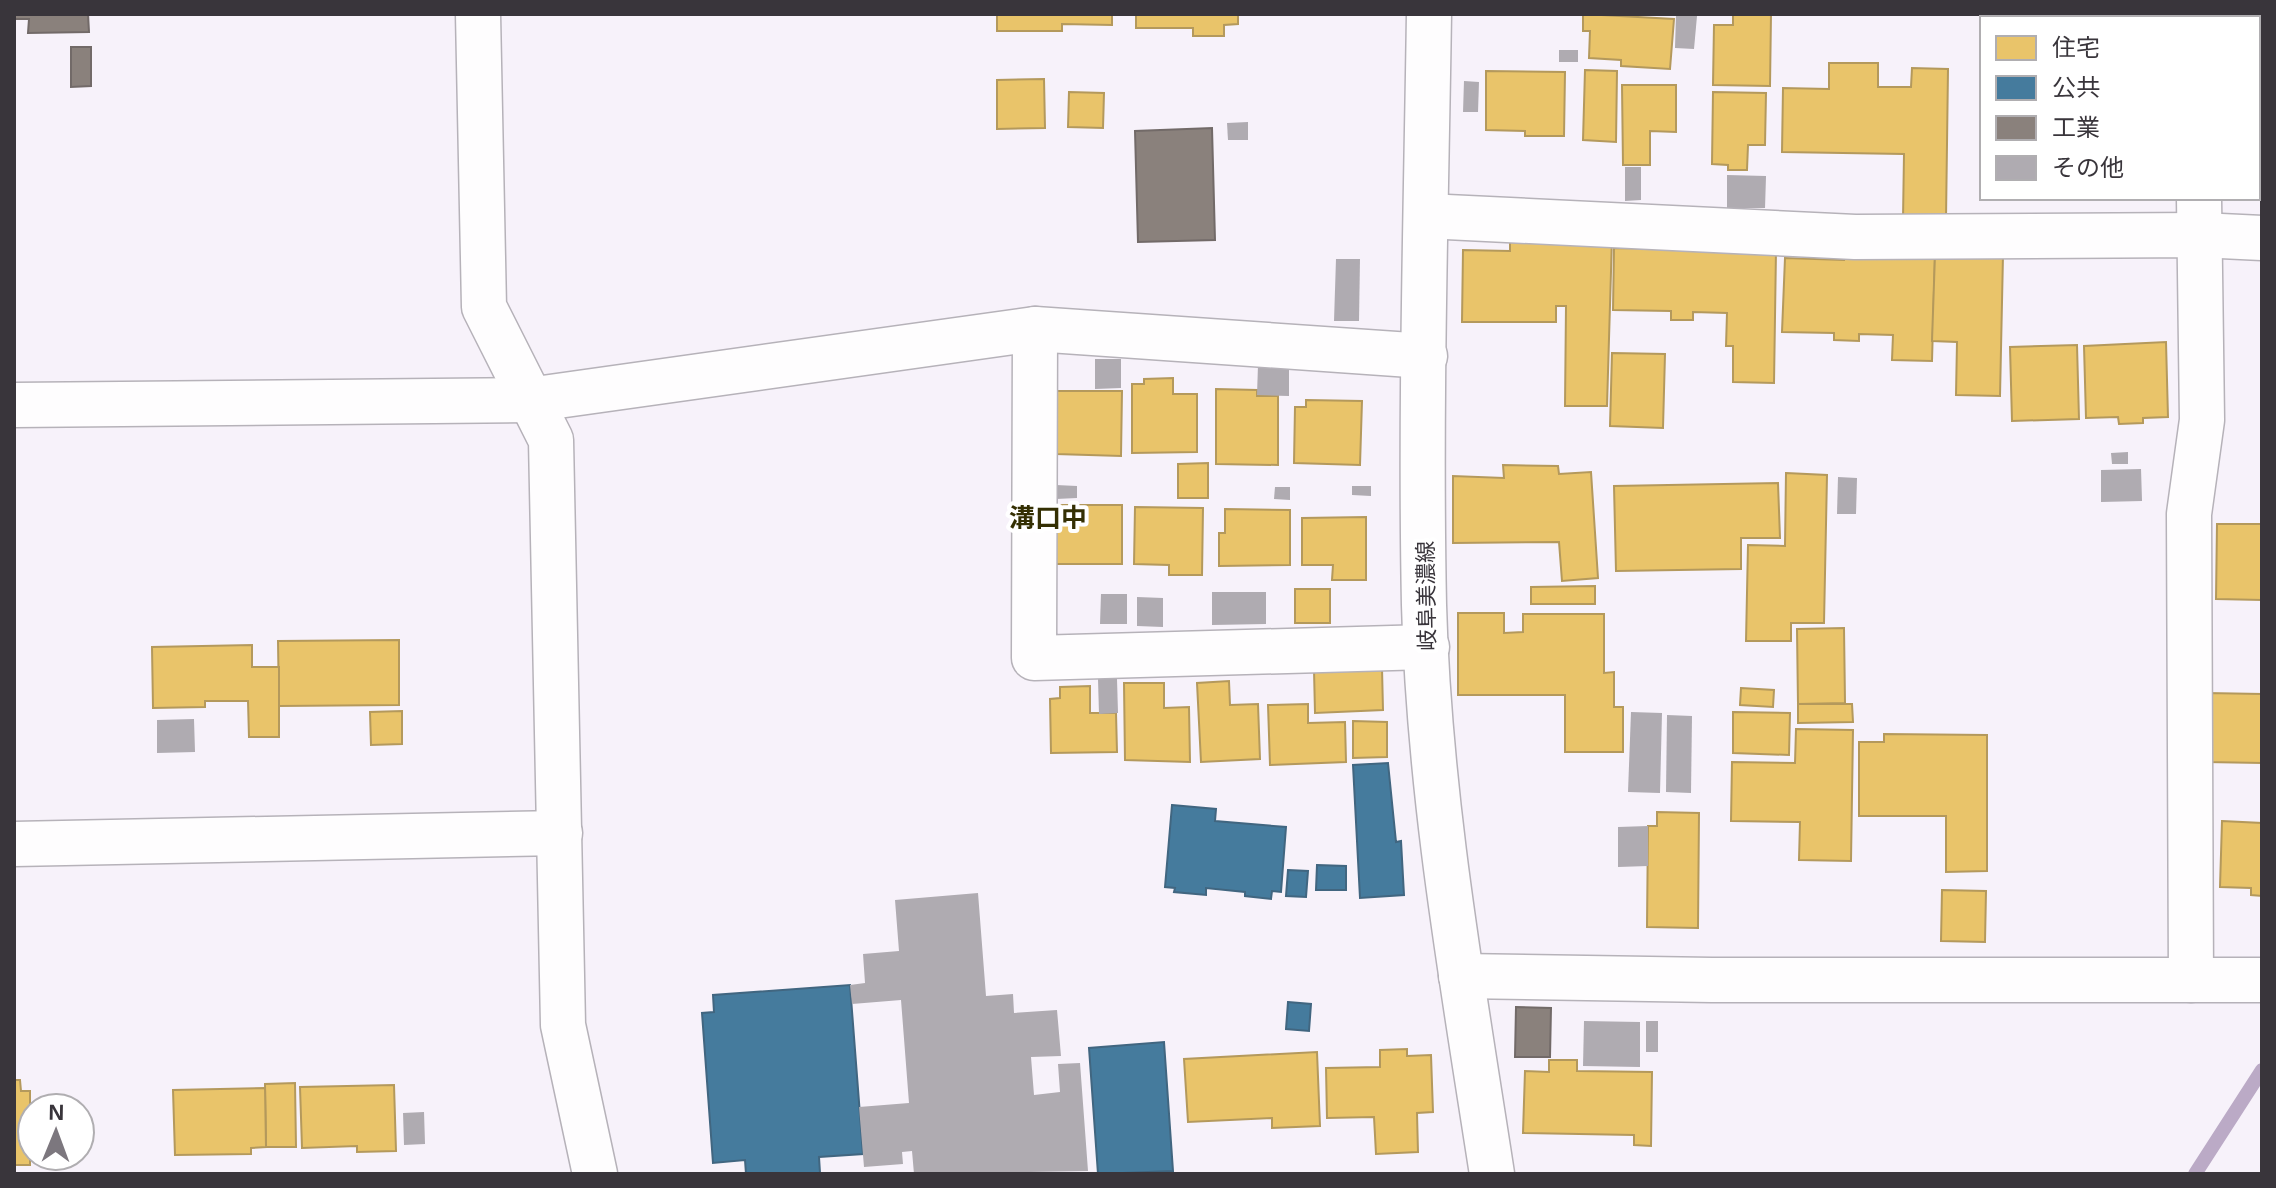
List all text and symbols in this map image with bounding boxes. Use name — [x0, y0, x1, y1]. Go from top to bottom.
legend — [1980, 16, 2260, 200]
text: 住宅 — [2052, 34, 2100, 61]
text: 公共 — [2052, 74, 2100, 101]
text: 工業 — [2052, 114, 2100, 141]
text: その他 — [2052, 154, 2124, 181]
district label: 溝口中 — [1009, 503, 1087, 533]
street label: 岐阜美濃線 — [1413, 541, 1440, 651]
north arrow — [16, 1092, 96, 1172]
text: N — [48, 1100, 65, 1125]

